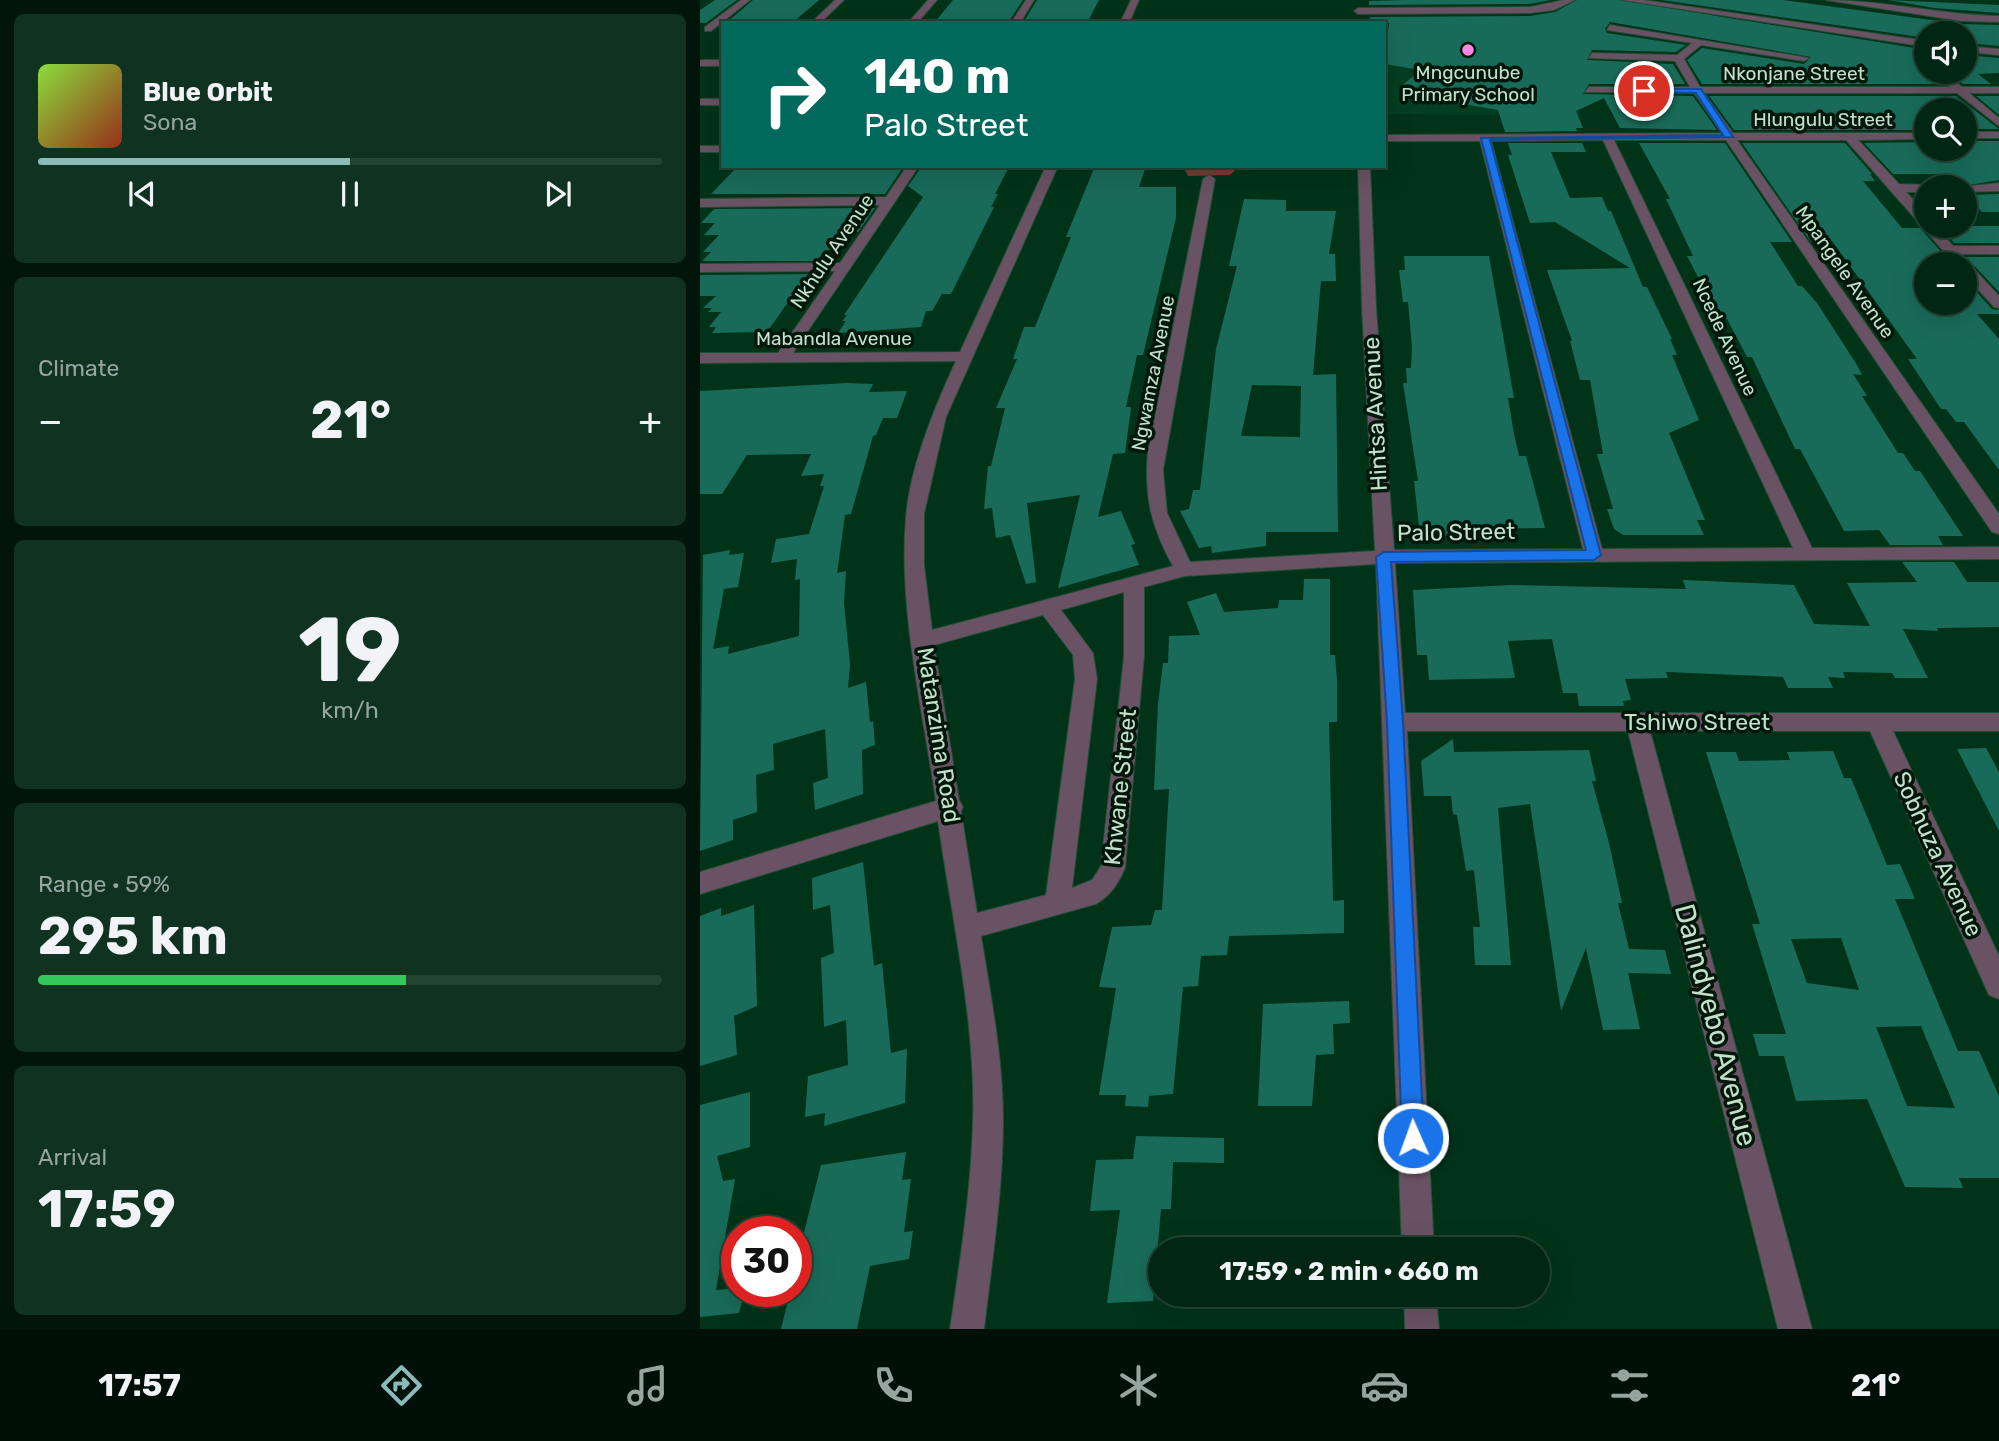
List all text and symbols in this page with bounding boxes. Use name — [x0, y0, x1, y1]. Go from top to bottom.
map controls — [1914, 21, 1977, 315]
button: sound — [1914, 21, 1977, 84]
marker: Mngcunube Primary School — [1460, 42, 1476, 58]
text: 140 m — [864, 47, 1010, 105]
icon: right — [749, 49, 840, 140]
place label: Mngcunube Primary School — [1401, 61, 1535, 106]
pin — [1614, 61, 1674, 121]
street label: Nkonjane Street — [1723, 62, 1866, 85]
icon: arrive — [1625, 72, 1663, 110]
text: Blue Orbit — [143, 77, 273, 108]
button: search — [1914, 98, 1977, 161]
text: Palo Street — [864, 106, 1028, 144]
text: Sona — [143, 108, 197, 136]
street label: Hlungulu Street — [1753, 108, 1893, 131]
icon: previous — [123, 175, 161, 213]
icon: pause — [331, 175, 369, 213]
icon: next — [539, 175, 577, 213]
button: + — [1914, 175, 1977, 238]
street label: Nkhulu Avenue — [785, 190, 879, 312]
street label: Mpangele Avenue — [1791, 201, 1899, 343]
button: − — [1914, 252, 1977, 315]
street label: Ncede Avenue — [1688, 275, 1762, 399]
street label: Ngwamza Avenue — [1127, 293, 1179, 453]
street label: Mabandla Avenue — [756, 327, 912, 350]
street label: Hintsa Avenue — [1357, 336, 1393, 492]
text: Climate — [38, 354, 119, 382]
text: 21° — [310, 389, 391, 451]
text: − — [38, 398, 63, 444]
text: + — [638, 398, 662, 444]
street label: Palo Street — [1397, 517, 1515, 547]
text: 19 — [298, 596, 402, 704]
street label: Matanzima Road — [911, 645, 967, 825]
text: km/h — [321, 696, 379, 724]
street label: Khwane Street — [1098, 707, 1142, 867]
street label: Tshiwo Street — [1624, 708, 1770, 736]
street label: Sobhuza Avenue — [1887, 767, 1989, 941]
text: Range · 59% — [38, 870, 170, 898]
street label: Dalindyebo Avenue — [1668, 900, 1764, 1150]
text: 295 km — [38, 905, 228, 967]
position arrow — [1376, 1101, 1450, 1175]
text: Arrival — [38, 1143, 107, 1171]
text: 17:59 — [38, 1178, 176, 1240]
speed limit sign: 30 — [721, 1216, 812, 1307]
text: 17:59 · 2 min · 660 m — [1219, 1256, 1479, 1287]
icon: directions — [377, 1361, 426, 1410]
icon: music — [623, 1361, 672, 1410]
icon: phone — [869, 1361, 918, 1410]
icon: climate — [1114, 1361, 1163, 1410]
icon: car — [1360, 1361, 1409, 1410]
icon: filters — [1605, 1361, 1654, 1410]
text: 17:57 — [98, 1366, 181, 1404]
text: 21° — [1851, 1366, 1901, 1404]

